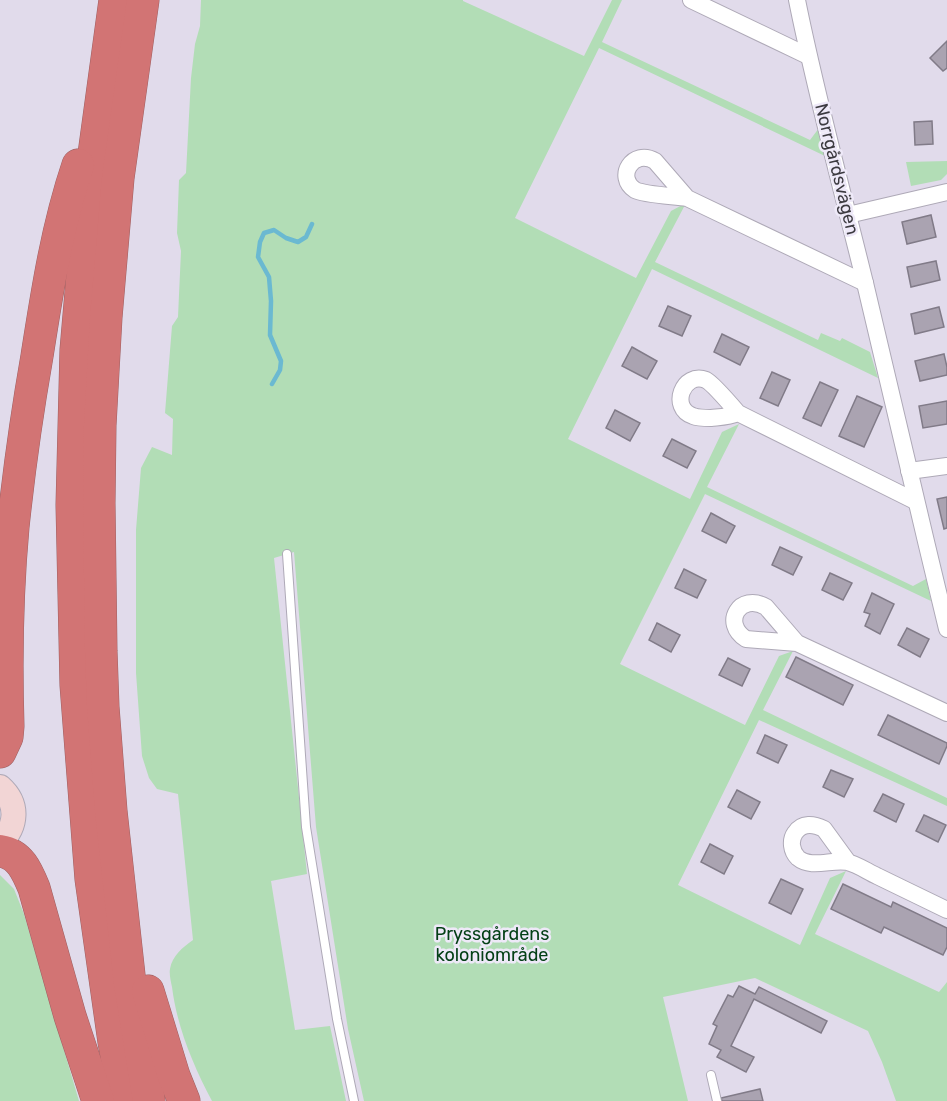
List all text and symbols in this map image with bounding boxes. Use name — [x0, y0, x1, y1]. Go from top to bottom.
street label: Norrgårdsvägen — [810, 101, 864, 237]
park label: Pryssgårdens koloniområde — [435, 923, 549, 966]

